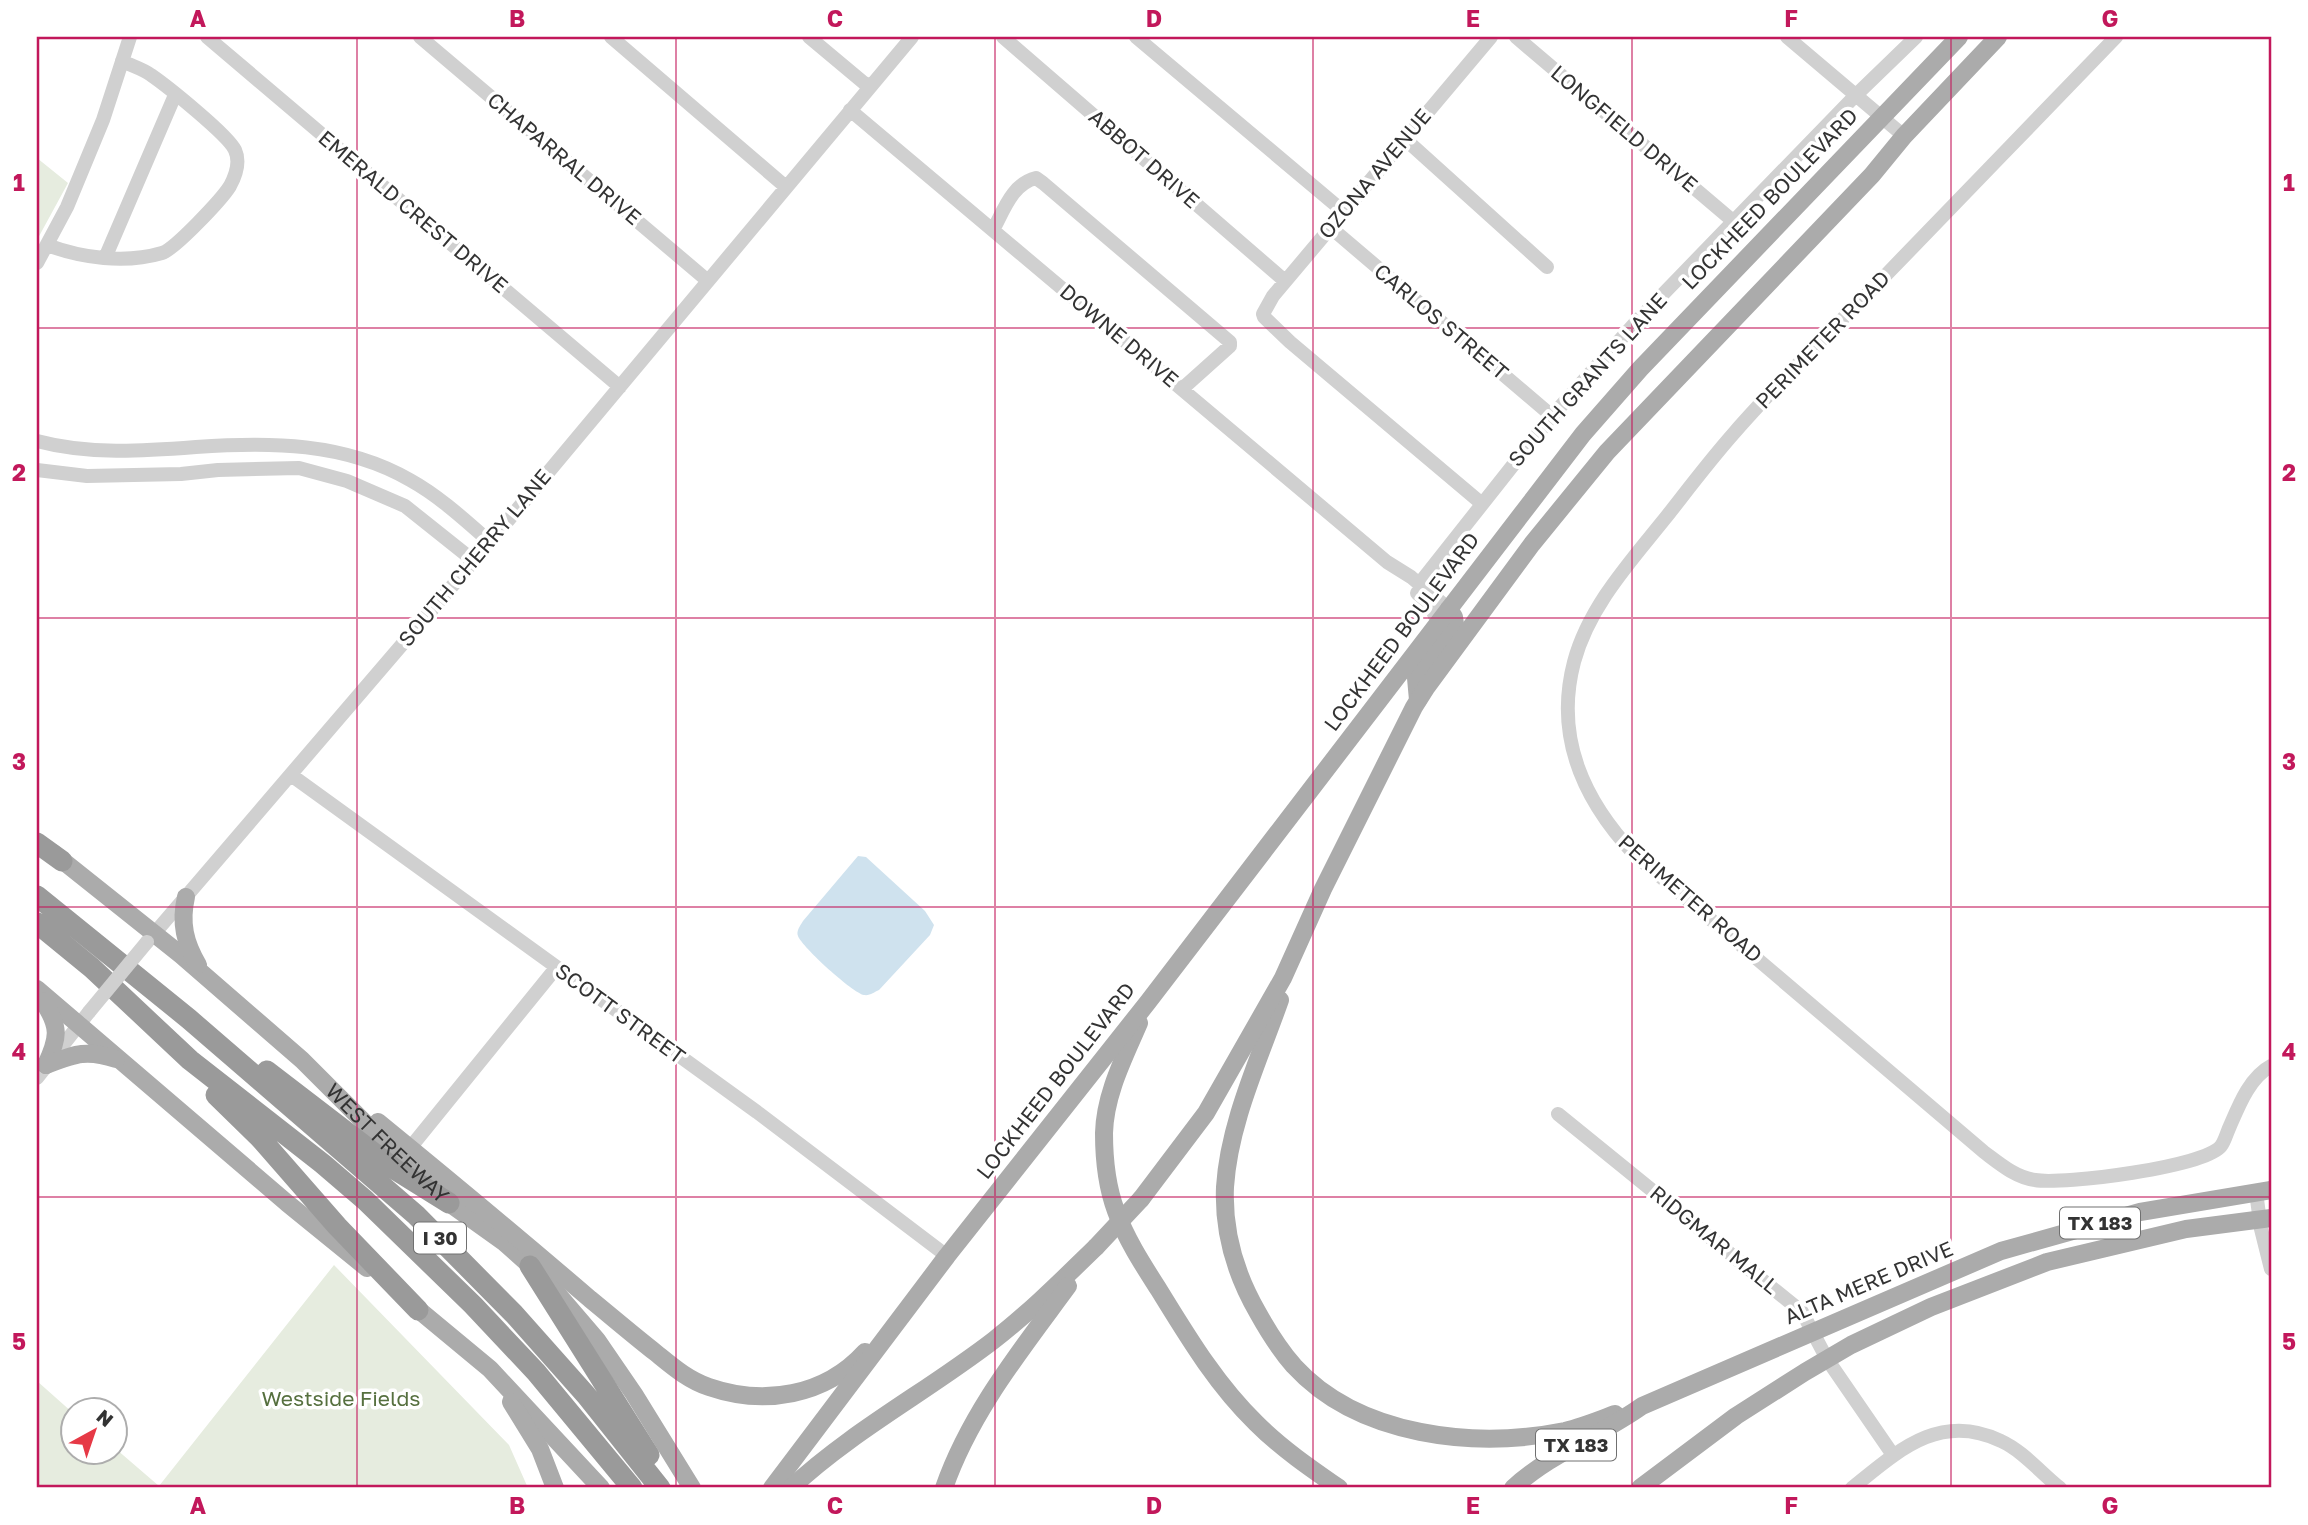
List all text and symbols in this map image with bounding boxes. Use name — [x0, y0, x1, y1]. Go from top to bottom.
text: A — [190, 4, 207, 32]
text: B — [509, 4, 525, 32]
text: C — [827, 4, 843, 32]
text: D — [1146, 4, 1162, 32]
text: E — [1466, 4, 1480, 32]
text: F — [1784, 4, 1798, 32]
text: G — [2102, 4, 2118, 32]
street label: LONGFIELD DRIVE — [1546, 59, 1703, 197]
street label: CHAPARRAL DRIVE — [482, 86, 647, 230]
street label: LOCKHEED BOULEVARD — [1676, 102, 1863, 294]
street label: ABBOT DRIVE — [1084, 103, 1205, 213]
street label: OZONA AVENUE — [1312, 103, 1436, 244]
street label: EMERALD CREST DRIVE — [314, 124, 514, 298]
text: 1 — [13, 168, 25, 196]
text: 1 — [2283, 168, 2295, 196]
street label: CARLOS STREET — [1369, 258, 1514, 385]
street label: PERIMETER ROAD — [1750, 265, 1895, 414]
street label: DOWNE DRIVE — [1055, 278, 1184, 392]
street label: SOUTH GRANTS LANE — [1502, 287, 1672, 471]
text: 2 — [12, 458, 26, 486]
text: 2 — [2282, 458, 2296, 486]
street label: SOUTH CHERRY LANE — [392, 463, 556, 651]
street label: LOCKHEED BOULEVARD — [1318, 527, 1484, 736]
text: 3 — [12, 747, 26, 775]
text: 3 — [2282, 747, 2296, 775]
street label: PERIMETER ROAD — [1613, 829, 1768, 968]
street label: SCOTT STREET — [551, 957, 691, 1069]
street label: LOCKHEED BOULEVARD — [970, 977, 1140, 1184]
text: 4 — [12, 1037, 26, 1065]
text: 4 — [2282, 1037, 2296, 1065]
street label: WEST FREEWAY — [321, 1077, 455, 1208]
street label: RIDGMAR MALL — [1645, 1179, 1784, 1299]
road number: TX 183 — [2060, 1208, 2140, 1238]
road number: I 30 — [414, 1222, 466, 1254]
street label: ALTA MERE DRIVE — [1780, 1235, 1957, 1329]
text: 5 — [12, 1327, 26, 1355]
text: 5 — [2282, 1327, 2296, 1355]
park label: Westside Fields — [262, 1385, 421, 1411]
north arrow — [60, 1396, 130, 1466]
text: N — [92, 1404, 118, 1431]
road number: TX 183 — [1536, 1429, 1616, 1460]
text: A — [190, 1491, 207, 1519]
text: B — [509, 1491, 525, 1519]
text: C — [827, 1491, 843, 1519]
text: D — [1146, 1491, 1162, 1519]
text: E — [1466, 1491, 1480, 1519]
text: F — [1784, 1491, 1798, 1519]
text: G — [2102, 1491, 2118, 1519]

